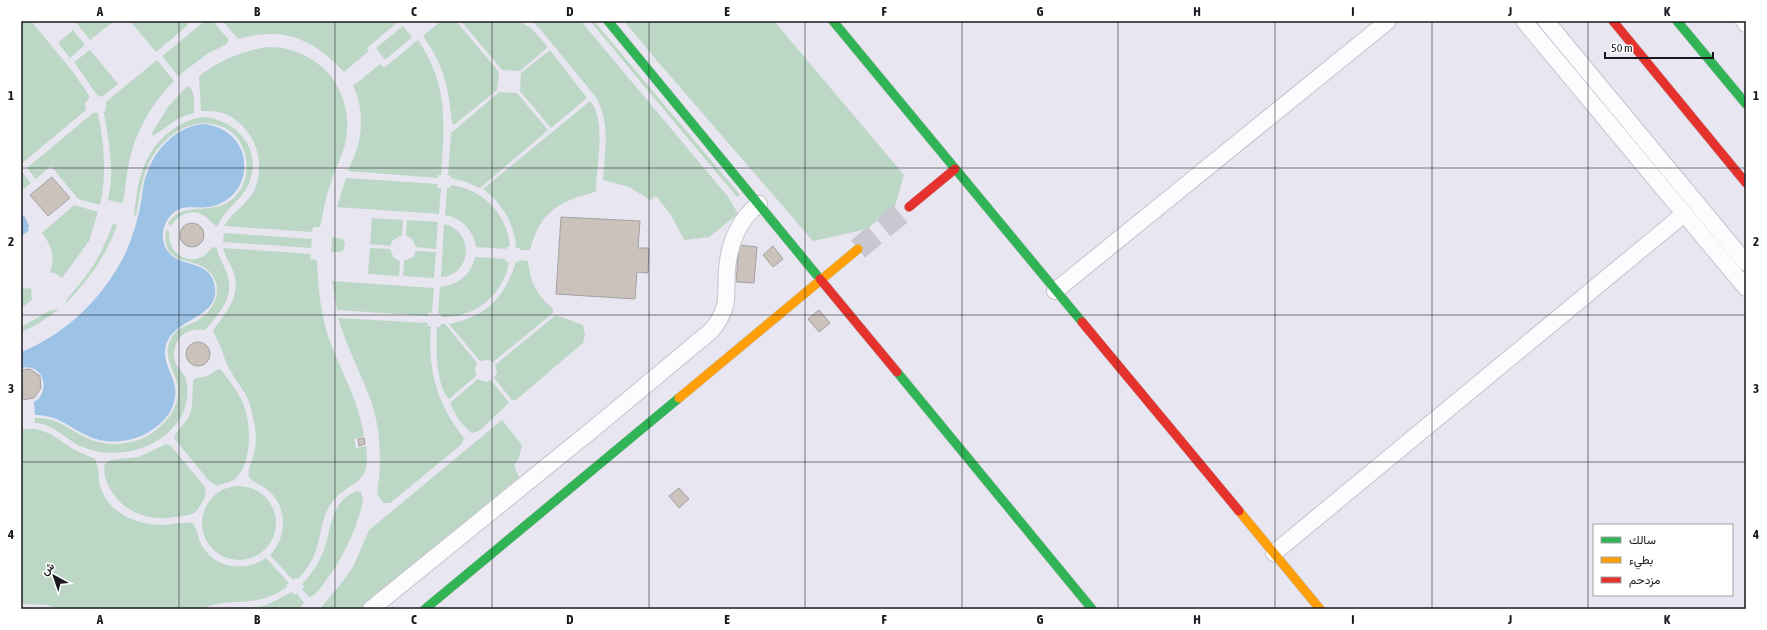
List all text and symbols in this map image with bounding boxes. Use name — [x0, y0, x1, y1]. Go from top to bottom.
text: A — [96, 4, 104, 19]
text: B — [254, 4, 261, 19]
text: C — [411, 4, 417, 19]
text: D — [566, 4, 574, 19]
text: E — [724, 4, 730, 19]
text: F — [881, 4, 887, 19]
text: G — [1037, 4, 1044, 19]
text: H — [1193, 4, 1201, 19]
text: I — [1351, 4, 1355, 19]
text: J — [1507, 4, 1512, 19]
text: K — [1664, 4, 1671, 19]
scale bar — [1605, 34, 1713, 60]
text: 50 m — [1611, 41, 1633, 55]
text: 1 — [8, 88, 14, 103]
text: 1 — [1753, 88, 1759, 103]
text: 2 — [8, 234, 14, 249]
text: 2 — [1753, 234, 1759, 249]
text: 3 — [8, 381, 14, 396]
text: 3 — [1753, 381, 1759, 396]
legend — [1593, 524, 1733, 596]
text: 4 — [7, 527, 14, 542]
text: 4 — [1752, 527, 1759, 542]
text: سالك — [1629, 533, 1656, 547]
text: بطيء — [1629, 553, 1653, 570]
north arrow — [34, 556, 74, 596]
text: ش — [39, 559, 57, 578]
text: مزدحم — [1629, 573, 1660, 588]
text: A — [96, 612, 104, 627]
text: B — [254, 612, 261, 627]
text: C — [411, 612, 417, 627]
text: D — [566, 612, 574, 627]
text: E — [724, 612, 730, 627]
text: F — [881, 612, 887, 627]
text: G — [1037, 612, 1044, 627]
text: H — [1193, 612, 1201, 627]
text: I — [1351, 612, 1355, 627]
text: J — [1507, 612, 1512, 627]
text: K — [1664, 612, 1671, 627]

